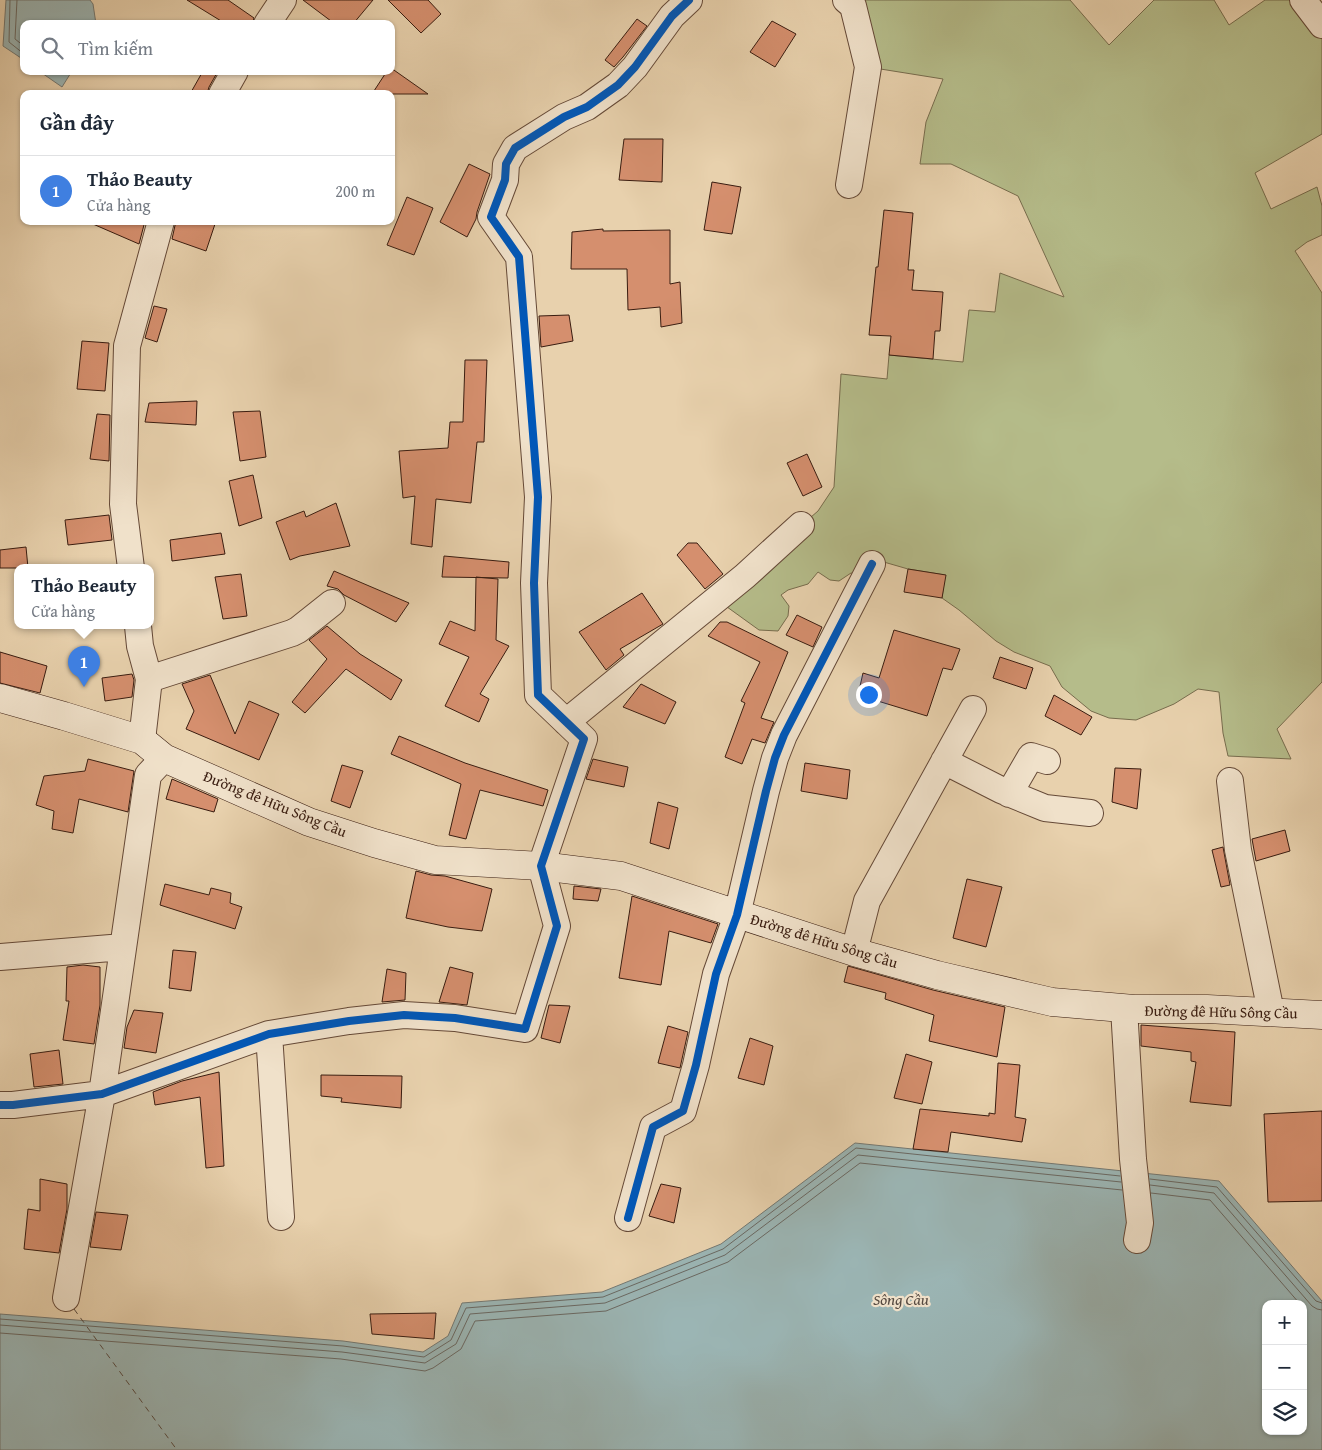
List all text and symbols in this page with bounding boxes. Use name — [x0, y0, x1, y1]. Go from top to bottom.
search box — [20, 20, 395, 75]
icon: search — [38, 34, 66, 62]
text: Tìm kiếm — [78, 34, 153, 62]
text: Gần đây — [40, 107, 114, 138]
text: Thảo Beauty — [87, 165, 192, 193]
text: 1 — [52, 179, 60, 203]
text: 200 m — [335, 179, 375, 203]
text: Cửa hàng — [87, 193, 150, 217]
popup — [14, 564, 154, 629]
text: Thảo Beauty — [31, 571, 137, 599]
text: Cửa hàng — [31, 599, 95, 623]
pin: 1 — [68, 646, 100, 687]
your location — [856, 682, 882, 708]
street label: Đường đê Hữu Sông Cầu — [200, 765, 351, 842]
street label: Đường đê Hữu Sông Cầu — [748, 908, 901, 973]
street label: Đường đê Hữu Sông Cầu — [1144, 1000, 1299, 1023]
water label: Sông Cầu — [873, 1287, 929, 1311]
map controls — [1262, 1300, 1307, 1435]
button: + — [1262, 1300, 1307, 1345]
button: − — [1262, 1345, 1307, 1390]
button: layers — [1262, 1390, 1307, 1435]

